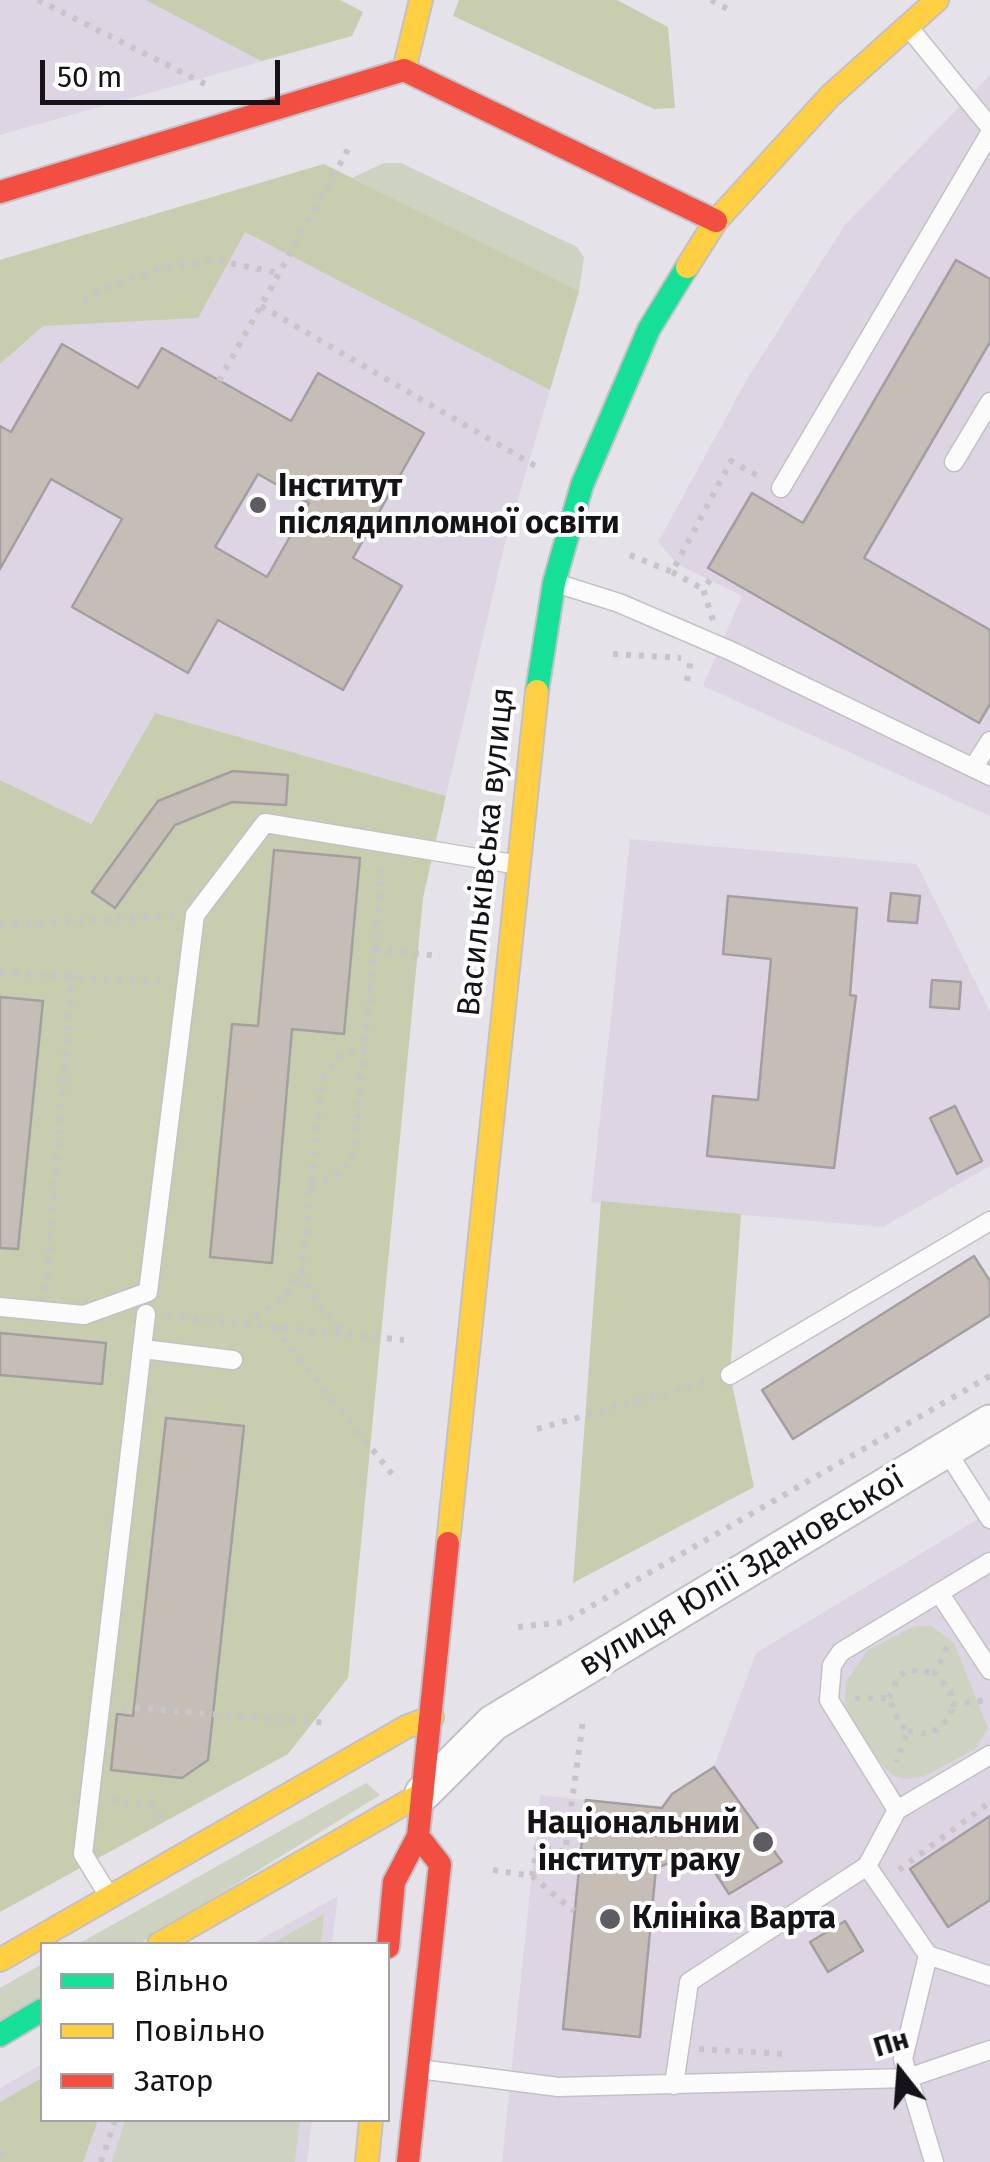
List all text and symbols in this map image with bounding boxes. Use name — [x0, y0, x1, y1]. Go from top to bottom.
scale bar — [45, 40, 285, 102]
text: 50 m — [57, 59, 122, 95]
place label: Інститут післядипломної освіти — [278, 468, 620, 543]
marker: Інститут післядипломної освіти — [247, 494, 269, 516]
street label: Васильківська вулиця — [451, 686, 523, 1018]
street label: вулиця Юлії Здановської — [572, 1461, 912, 1685]
place label: Національний інститут раку — [527, 1805, 740, 1880]
marker: Національний інститут раку — [750, 1829, 776, 1855]
place label: Клініка Варта — [632, 1900, 836, 1938]
marker: Клініка Варта — [597, 1906, 623, 1932]
legend — [40, 1942, 390, 2122]
text: Вільно — [134, 1963, 229, 1999]
text: Повільно — [134, 2013, 265, 2049]
north arrow — [850, 2022, 950, 2122]
text: Пн — [870, 2022, 913, 2064]
text: Затор — [134, 2063, 213, 2099]

